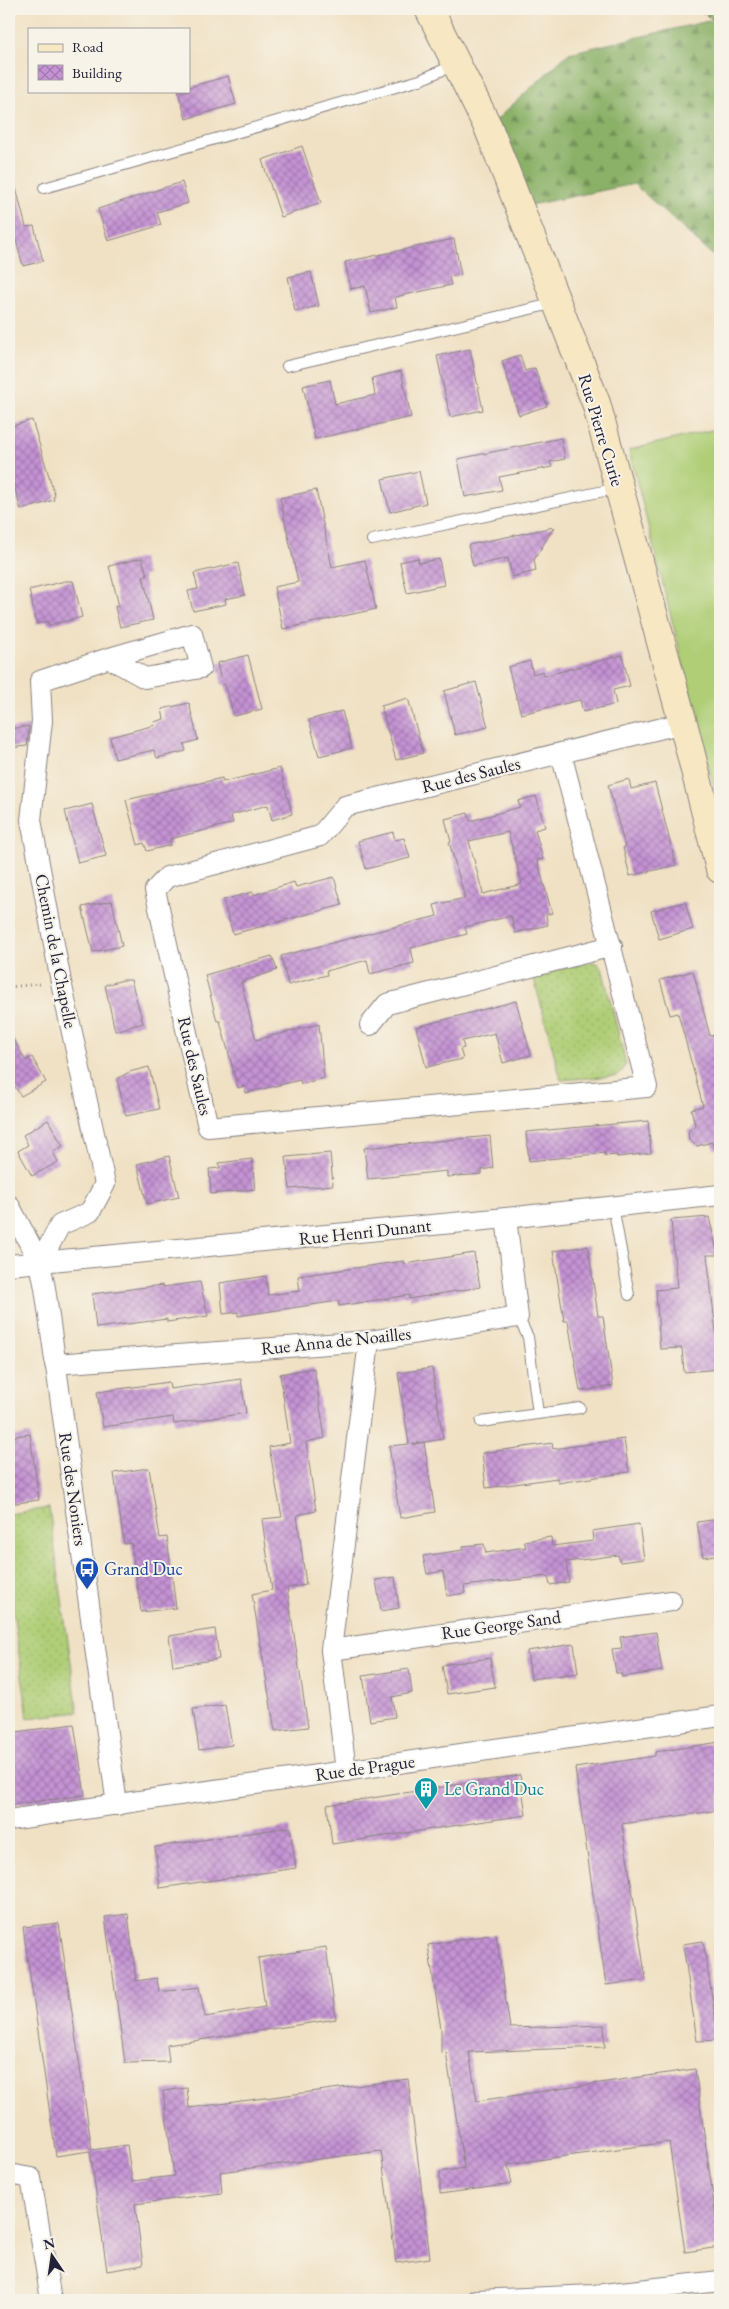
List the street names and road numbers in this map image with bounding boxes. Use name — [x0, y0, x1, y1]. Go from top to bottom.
street label: Rue Pierre Curie — [573, 371, 630, 489]
street label: Rue des Saules — [419, 751, 523, 798]
street label: Chemin de la Chapelle — [30, 872, 83, 1030]
street label: Rue des Saules — [173, 1014, 218, 1118]
street label: Rue Henri Dunant — [298, 1213, 433, 1250]
street label: Rue Anna de Noailles — [260, 1321, 412, 1360]
street label: Rue des Noniers — [54, 1431, 93, 1547]
street label: Rue George Sand — [440, 1605, 563, 1644]
street label: Rue de Prague — [314, 1749, 416, 1786]

